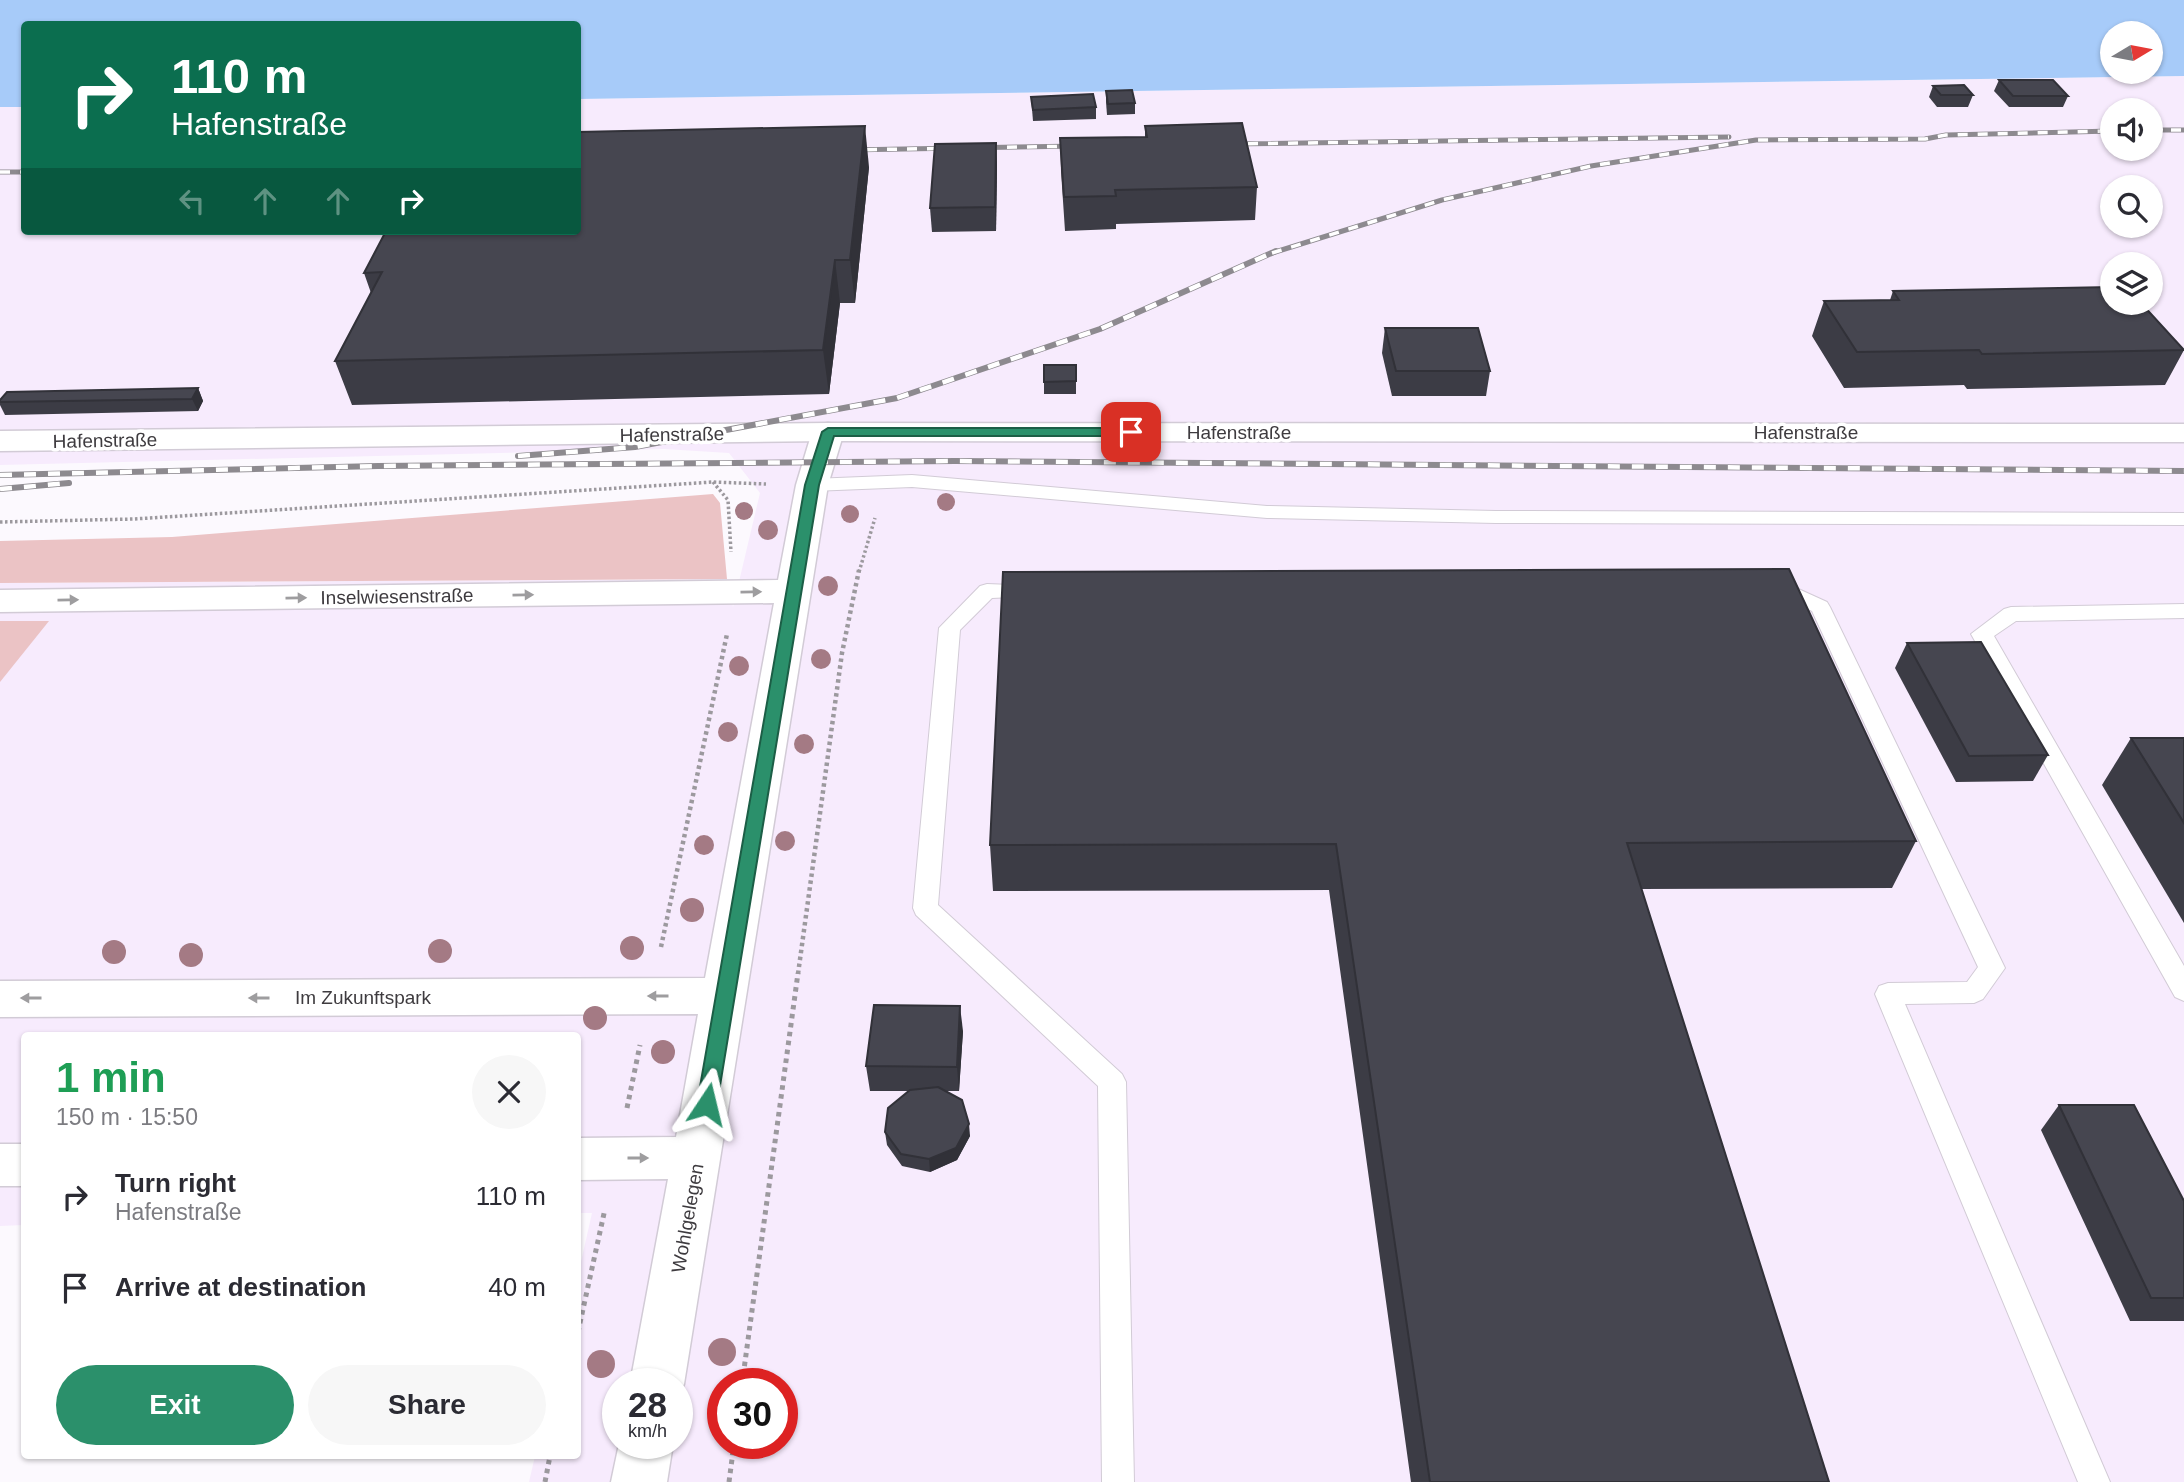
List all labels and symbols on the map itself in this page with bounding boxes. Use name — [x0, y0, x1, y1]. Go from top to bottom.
north arrow — [2100, 21, 2163, 84]
pin — [1101, 402, 1161, 462]
street label: Hafenstraße — [1187, 422, 1291, 443]
street label: Hafenstraße — [1754, 422, 1858, 443]
street label: Hafenstraße — [620, 423, 724, 446]
street label: Hafenstraße — [53, 429, 157, 452]
street label: Inselwiesenstraße — [320, 585, 474, 608]
one-way arrow — [740, 586, 762, 598]
one-way arrow — [512, 589, 534, 601]
one-way arrow — [285, 592, 307, 603]
one-way arrow — [57, 594, 79, 606]
street label: Im Zukunftspark — [295, 987, 432, 1008]
one-way arrow — [646, 990, 668, 1002]
one-way arrow — [247, 992, 269, 1004]
one-way arrow — [20, 993, 42, 1004]
position arrow — [670, 1067, 744, 1141]
one-way arrow — [627, 1152, 649, 1164]
street label: Wohlgelegen — [668, 1162, 707, 1274]
speed limit sign: 30 — [707, 1368, 798, 1459]

